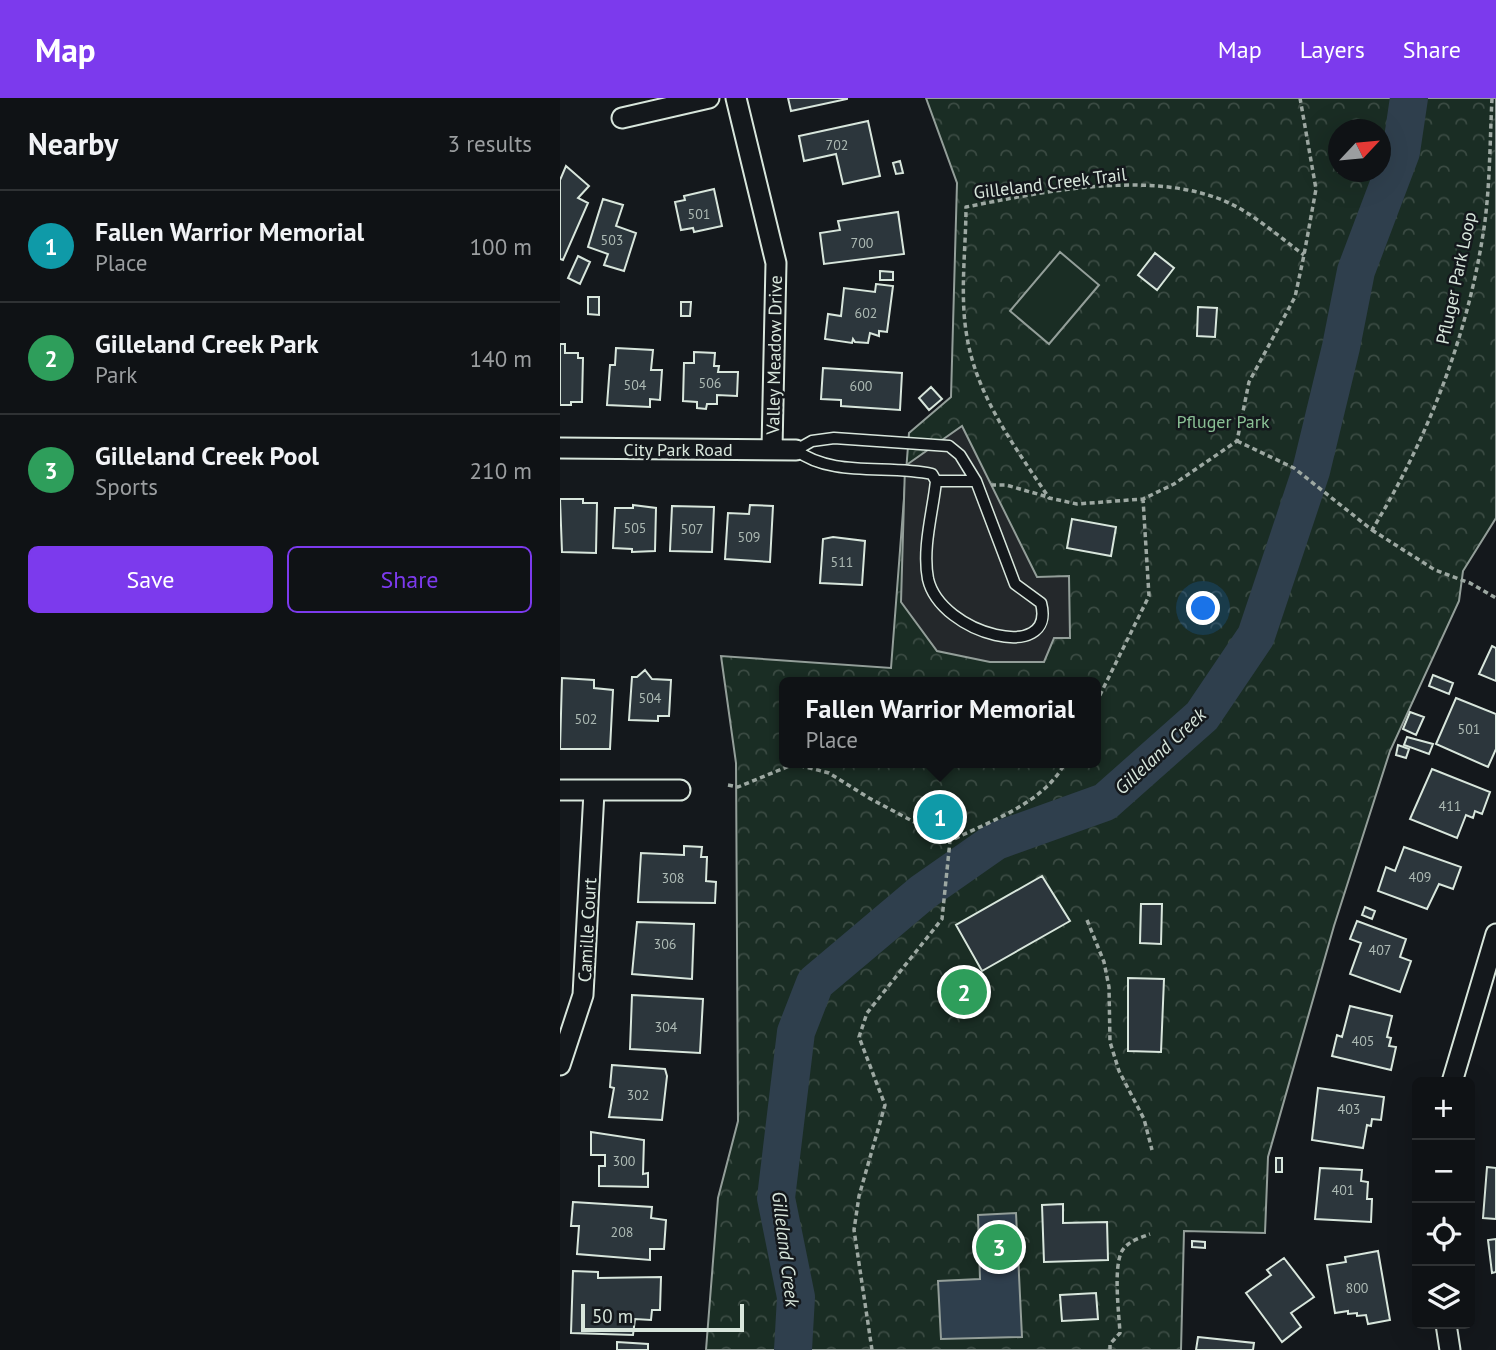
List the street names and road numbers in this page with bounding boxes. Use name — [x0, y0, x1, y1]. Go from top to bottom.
street label: Gilleland Creek Trail — [972, 162, 1128, 204]
street label: Pfluger Park Loop — [1431, 210, 1481, 346]
street label: Valley Meadow Drive — [761, 275, 787, 436]
street label: City Park Road — [623, 438, 733, 461]
street label: Camille Court — [573, 877, 601, 983]

